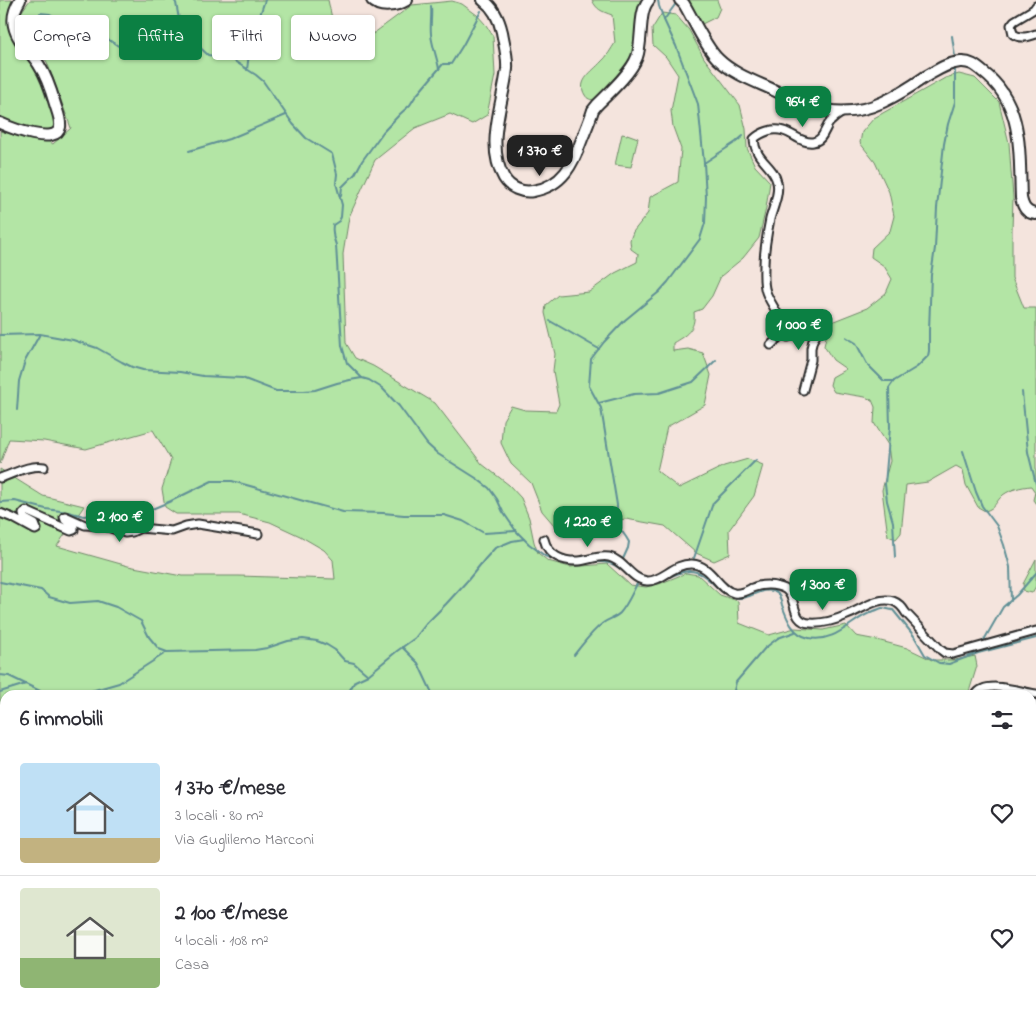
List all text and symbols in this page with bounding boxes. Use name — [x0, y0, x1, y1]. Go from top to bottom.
chip: Compra — [15, 15, 109, 60]
chip: Affitta — [119, 15, 202, 60]
chip: Filtri — [212, 15, 281, 60]
chip: Nuovo — [291, 15, 375, 60]
pin: 964 € — [768, 86, 838, 128]
text: 964 € — [786, 90, 820, 114]
pin: 1 370 € — [494, 134, 586, 177]
text: 1 370 € — [518, 139, 562, 163]
pin: 1 000 € — [753, 308, 845, 351]
text: 1 000 € — [777, 313, 821, 337]
pin: 2 100 € — [74, 500, 166, 543]
text: 2 100 € — [97, 505, 143, 529]
pin: 1 220 € — [542, 506, 634, 548]
text: 1 220 € — [564, 510, 612, 534]
pin: 1 300 € — [777, 568, 869, 611]
text: 1 300 € — [801, 573, 845, 597]
text: 6 immobili — [20, 705, 103, 735]
icon: filters — [988, 706, 1016, 734]
text: 1 370 €/mese — [175, 774, 286, 804]
icon: home — [60, 783, 120, 843]
icon: heart — [988, 799, 1016, 827]
text: 3 locali · 80 m² — [175, 804, 263, 828]
text: Via Guglilemo Marconi — [175, 828, 314, 852]
text: 2 100 €/mese — [175, 899, 288, 929]
icon: home — [60, 908, 120, 968]
icon: heart — [988, 924, 1016, 952]
text: 4 locali · 108 m² — [175, 929, 269, 953]
text: Casa — [175, 953, 209, 977]

